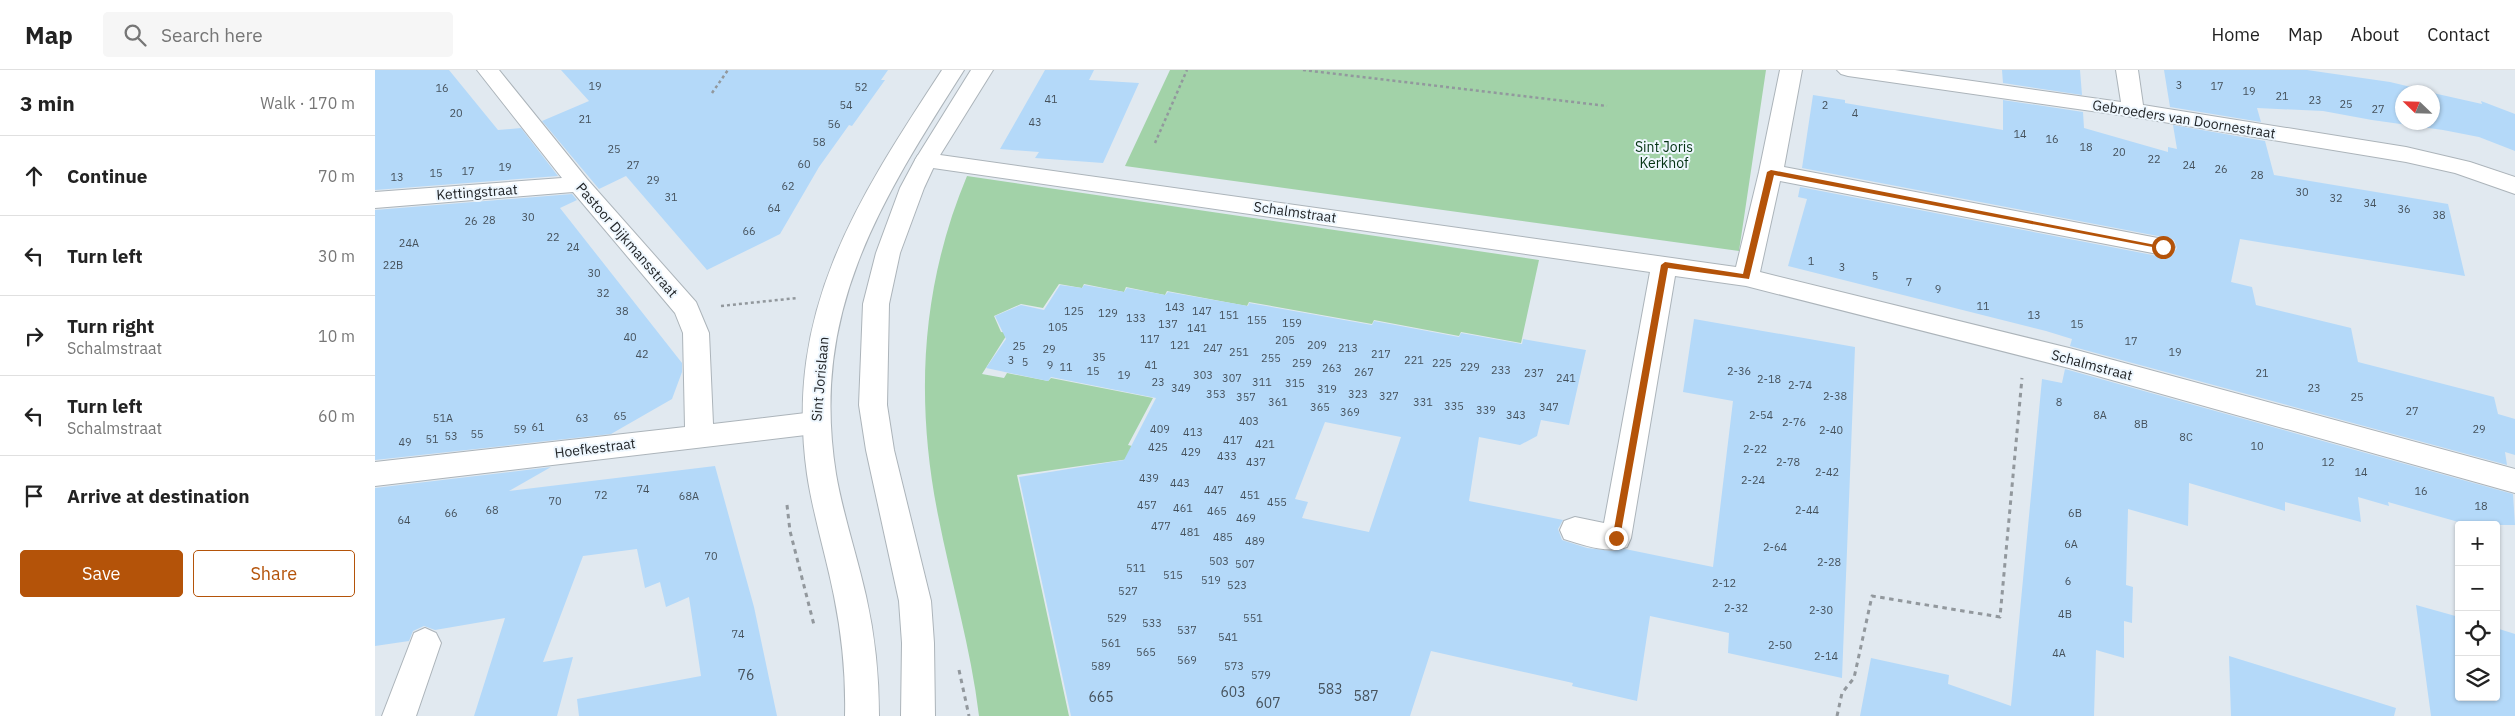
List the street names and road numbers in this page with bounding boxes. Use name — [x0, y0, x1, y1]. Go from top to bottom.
street label: Gebroeders van Doornestraat — [2091, 96, 2277, 142]
street label: Pastoor Dijkmansstraat — [572, 179, 682, 301]
street label: Kettingstraat — [436, 180, 518, 204]
street label: Schalmstraat — [1253, 197, 1338, 227]
street label: Sint Jorislaan — [807, 336, 833, 422]
street label: Schalmstraat — [2049, 346, 2135, 384]
street label: Hoefkestraat — [554, 434, 637, 462]

